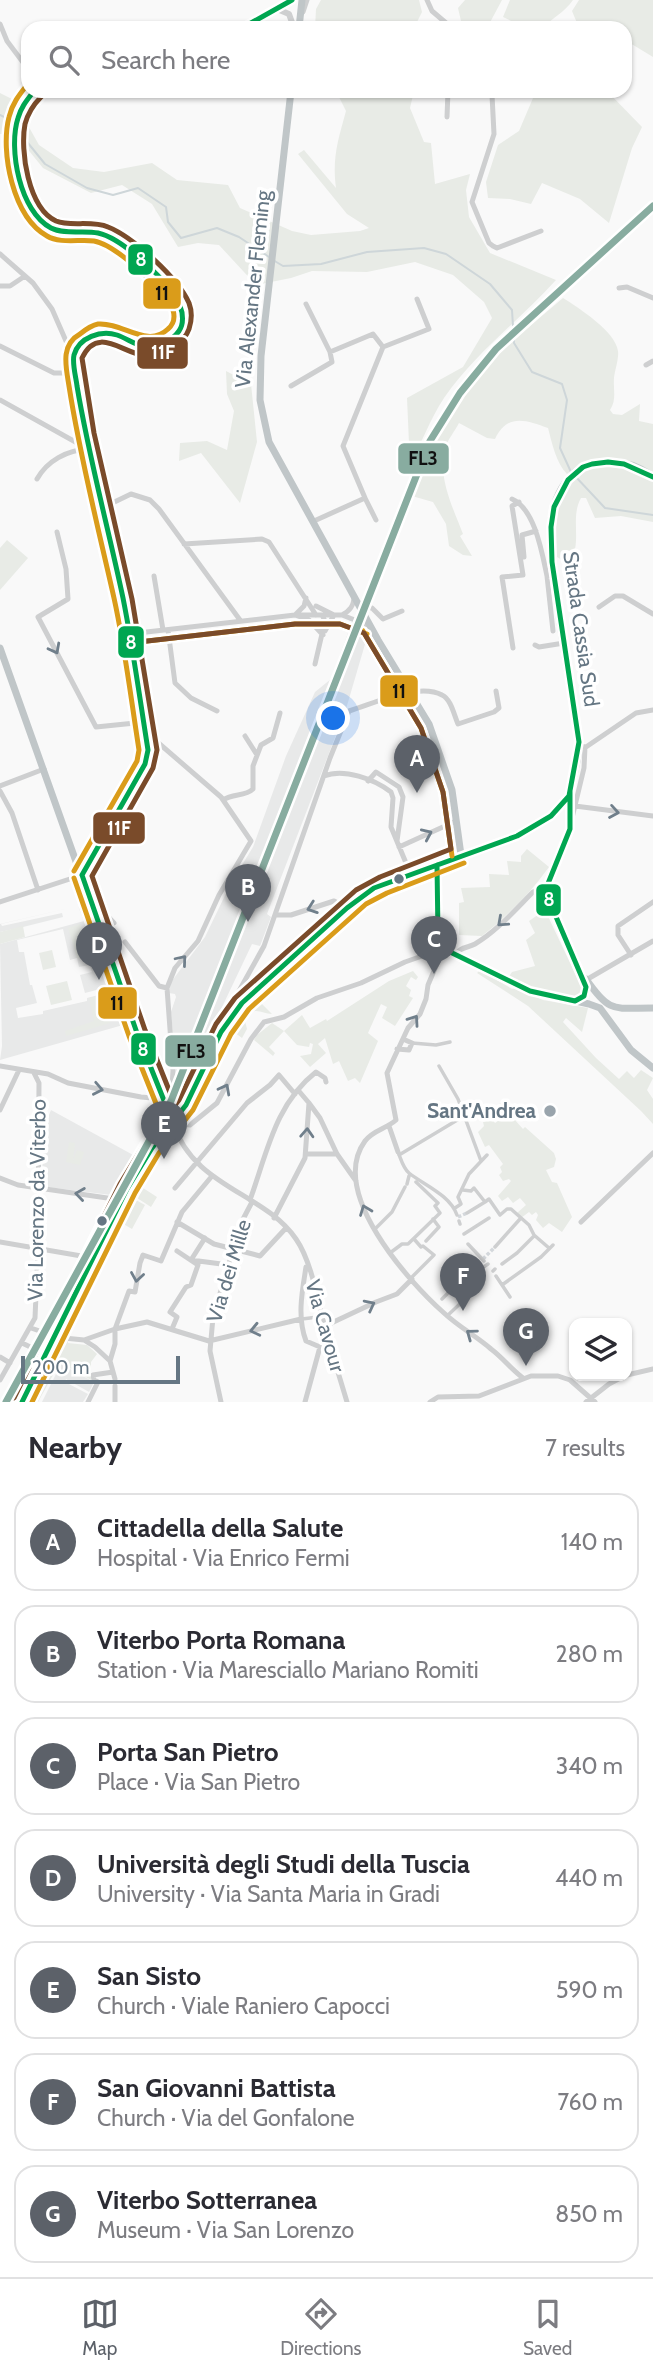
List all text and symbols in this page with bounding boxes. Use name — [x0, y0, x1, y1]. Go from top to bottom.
search box — [21, 21, 632, 98]
icon: search — [45, 41, 83, 79]
text: Search here — [101, 44, 230, 76]
street label: Via Alexander Fleming — [230, 188, 275, 389]
line badge: 8 — [127, 243, 154, 276]
text: 8 — [135, 248, 147, 271]
line badge: 11 — [142, 277, 182, 310]
text: 11 — [155, 282, 169, 305]
line badge: 11F — [136, 336, 189, 370]
text: 11F — [151, 341, 175, 364]
line badge: FL3 — [397, 442, 450, 475]
text: FL3 — [408, 447, 438, 470]
street label: Strada Cassia Sud — [558, 550, 605, 708]
line badge: 8 — [117, 625, 145, 659]
text: 8 — [125, 631, 137, 654]
one-way arrow — [47, 642, 60, 655]
line badge: 11 — [379, 674, 419, 708]
text: 11 — [392, 680, 406, 703]
your location — [316, 701, 350, 735]
pin: A — [394, 735, 440, 793]
one-way arrow — [608, 804, 620, 819]
line badge: 11F — [92, 811, 146, 845]
text: 11F — [107, 817, 131, 840]
one-way arrow — [420, 828, 433, 842]
pin: B — [225, 864, 271, 922]
unlabelled marker — [392, 872, 406, 886]
line badge: 8 — [535, 883, 562, 917]
text: 8 — [543, 888, 555, 911]
one-way arrow — [307, 900, 319, 914]
one-way arrow — [497, 914, 510, 926]
pin: C — [411, 916, 457, 974]
pin: D — [76, 922, 122, 980]
one-way arrow — [174, 956, 186, 969]
line badge: 11 — [97, 986, 138, 1020]
text: 11 — [110, 992, 124, 1015]
one-way arrow — [406, 1015, 418, 1028]
line badge: 8 — [130, 1032, 157, 1066]
line badge: FL3 — [164, 1034, 217, 1068]
text: 8 — [137, 1038, 149, 1061]
text: FL3 — [176, 1040, 206, 1063]
one-way arrow — [92, 1080, 104, 1095]
one-way arrow — [217, 1084, 230, 1096]
place label: Sant'Andrea — [427, 1098, 537, 1123]
street label: Via Lorenzo da Viterbo — [22, 1099, 51, 1301]
pin: E — [141, 1101, 187, 1159]
marker: Sant'Andrea — [542, 1103, 558, 1119]
one-way arrow — [299, 1127, 314, 1138]
one-way arrow — [74, 1187, 85, 1202]
one-way arrow — [359, 1205, 373, 1217]
unlabelled marker — [95, 1214, 109, 1228]
street label: Via dei Mille — [201, 1216, 256, 1325]
pin: F — [440, 1253, 486, 1311]
one-way arrow — [130, 1271, 145, 1283]
street label: Via Cavour — [300, 1277, 351, 1375]
one-way arrow — [363, 1300, 376, 1313]
pin: G — [503, 1308, 549, 1366]
map controls — [569, 1318, 632, 1381]
button: layers — [569, 1318, 632, 1381]
one-way arrow — [249, 1322, 261, 1336]
one-way arrow — [466, 1330, 479, 1342]
scale bar — [21, 1353, 180, 1385]
text: 200 m — [32, 1356, 89, 1379]
text: Nearby — [28, 1429, 122, 1466]
text: 7 results — [545, 1434, 625, 1462]
text: Cittadella della Salute — [97, 1512, 343, 1544]
text: A — [46, 1528, 60, 1556]
text: 140 m — [561, 1528, 623, 1556]
text: Hospital · Via Enrico Fermi — [97, 1544, 350, 1572]
text: Viterbo Porta Romana — [97, 1624, 345, 1656]
text: B — [46, 1640, 60, 1668]
text: 280 m — [556, 1640, 623, 1668]
text: Station · Via Maresciallo Mariano Romiti — [97, 1656, 479, 1684]
text: Porta San Pietro — [97, 1736, 279, 1768]
text: C — [46, 1752, 60, 1780]
text: 340 m — [556, 1752, 623, 1780]
text: Place · Via San Pietro — [97, 1768, 300, 1796]
text: Università degli Studi della Tuscia — [97, 1848, 470, 1880]
text: D — [45, 1864, 61, 1892]
text: 440 m — [555, 1864, 623, 1892]
text: University · Via Santa Maria in Gradi — [97, 1880, 440, 1908]
text: San Sisto — [97, 1960, 201, 1992]
text: E — [46, 1976, 60, 2004]
text: 590 m — [556, 1976, 623, 2004]
text: Church · Viale Raniero Capocci — [97, 1992, 390, 2020]
text: San Giovanni Battista — [97, 2072, 336, 2104]
text: F — [47, 2088, 59, 2116]
text: 760 m — [558, 2088, 623, 2116]
text: Church · Via del Gonfalone — [97, 2104, 355, 2132]
text: Viterbo Sotterranea — [97, 2184, 317, 2216]
text: G — [45, 2200, 61, 2228]
text: 850 m — [555, 2200, 623, 2228]
text: Museum · Via San Lorenzo — [97, 2216, 354, 2244]
tab: Map — [81, 2295, 119, 2360]
tab: Directions — [280, 2295, 361, 2360]
tab: Saved — [523, 2295, 572, 2360]

